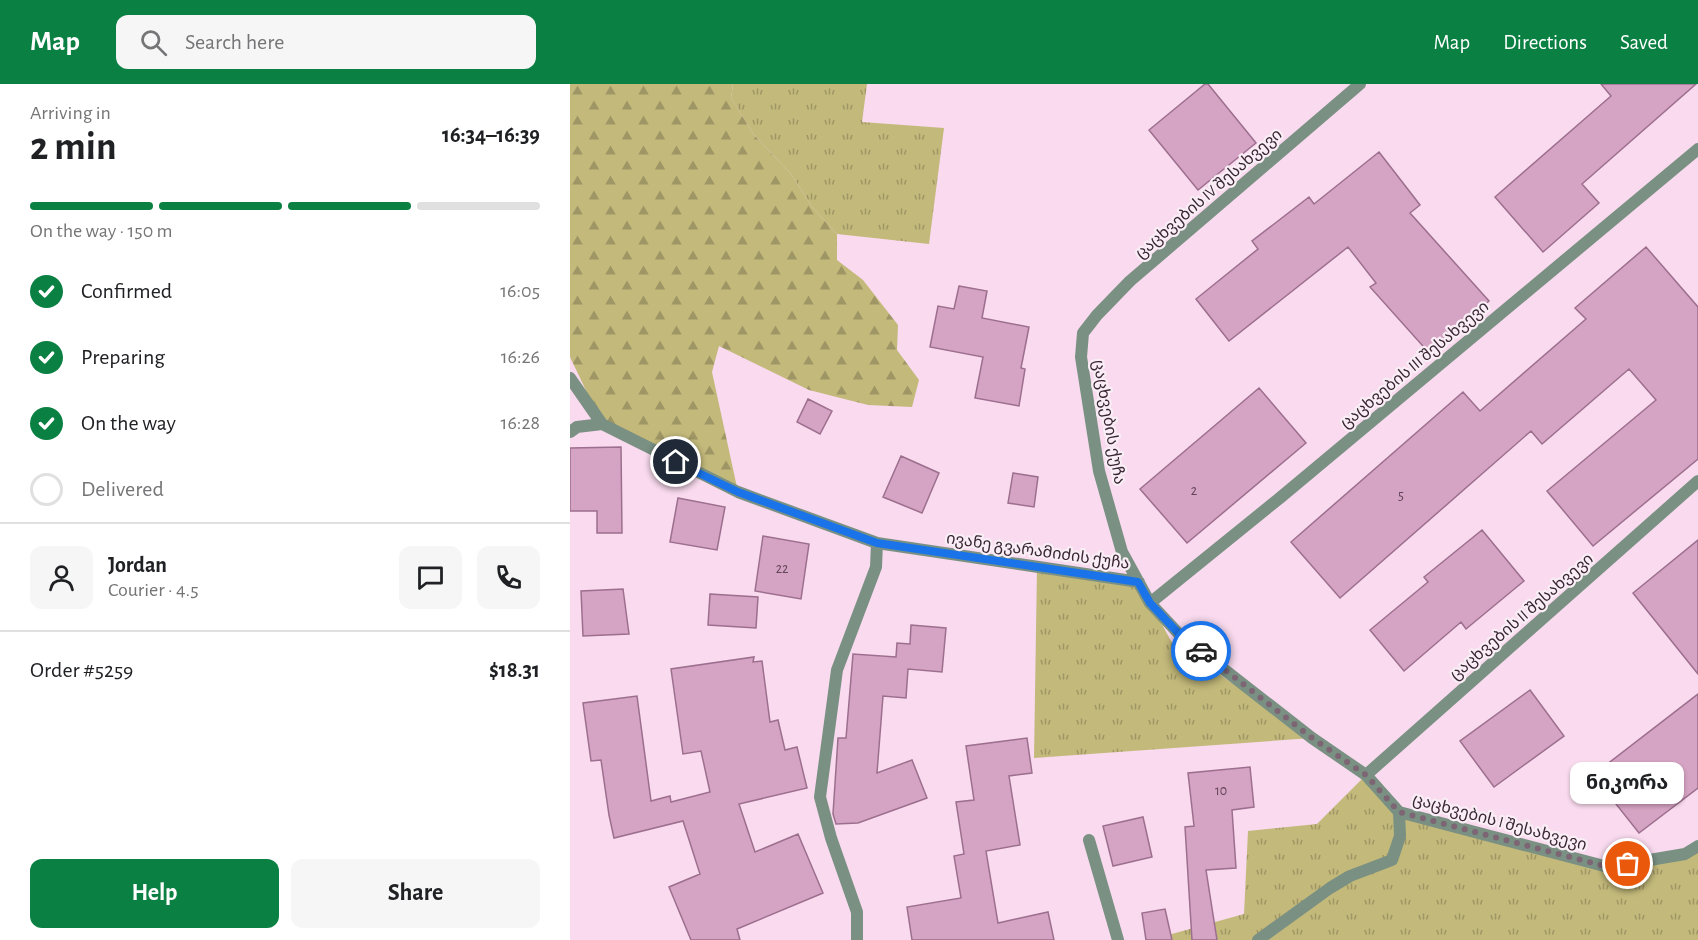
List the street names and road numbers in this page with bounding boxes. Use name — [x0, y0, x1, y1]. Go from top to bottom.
street label: ცაცხვების IV შესახვევი — [1132, 126, 1286, 262]
street label: ცაცხვების III შესახვევი — [1337, 298, 1492, 432]
street label: ცაცხვების ქუჩა — [1089, 359, 1128, 486]
street label: ივანე გვარამიძის ქუჩა — [945, 530, 1131, 573]
street label: ცაცხვების II შესახვევი — [1447, 550, 1597, 684]
street label: ცაცხვების I შესახვევი — [1411, 791, 1588, 854]

